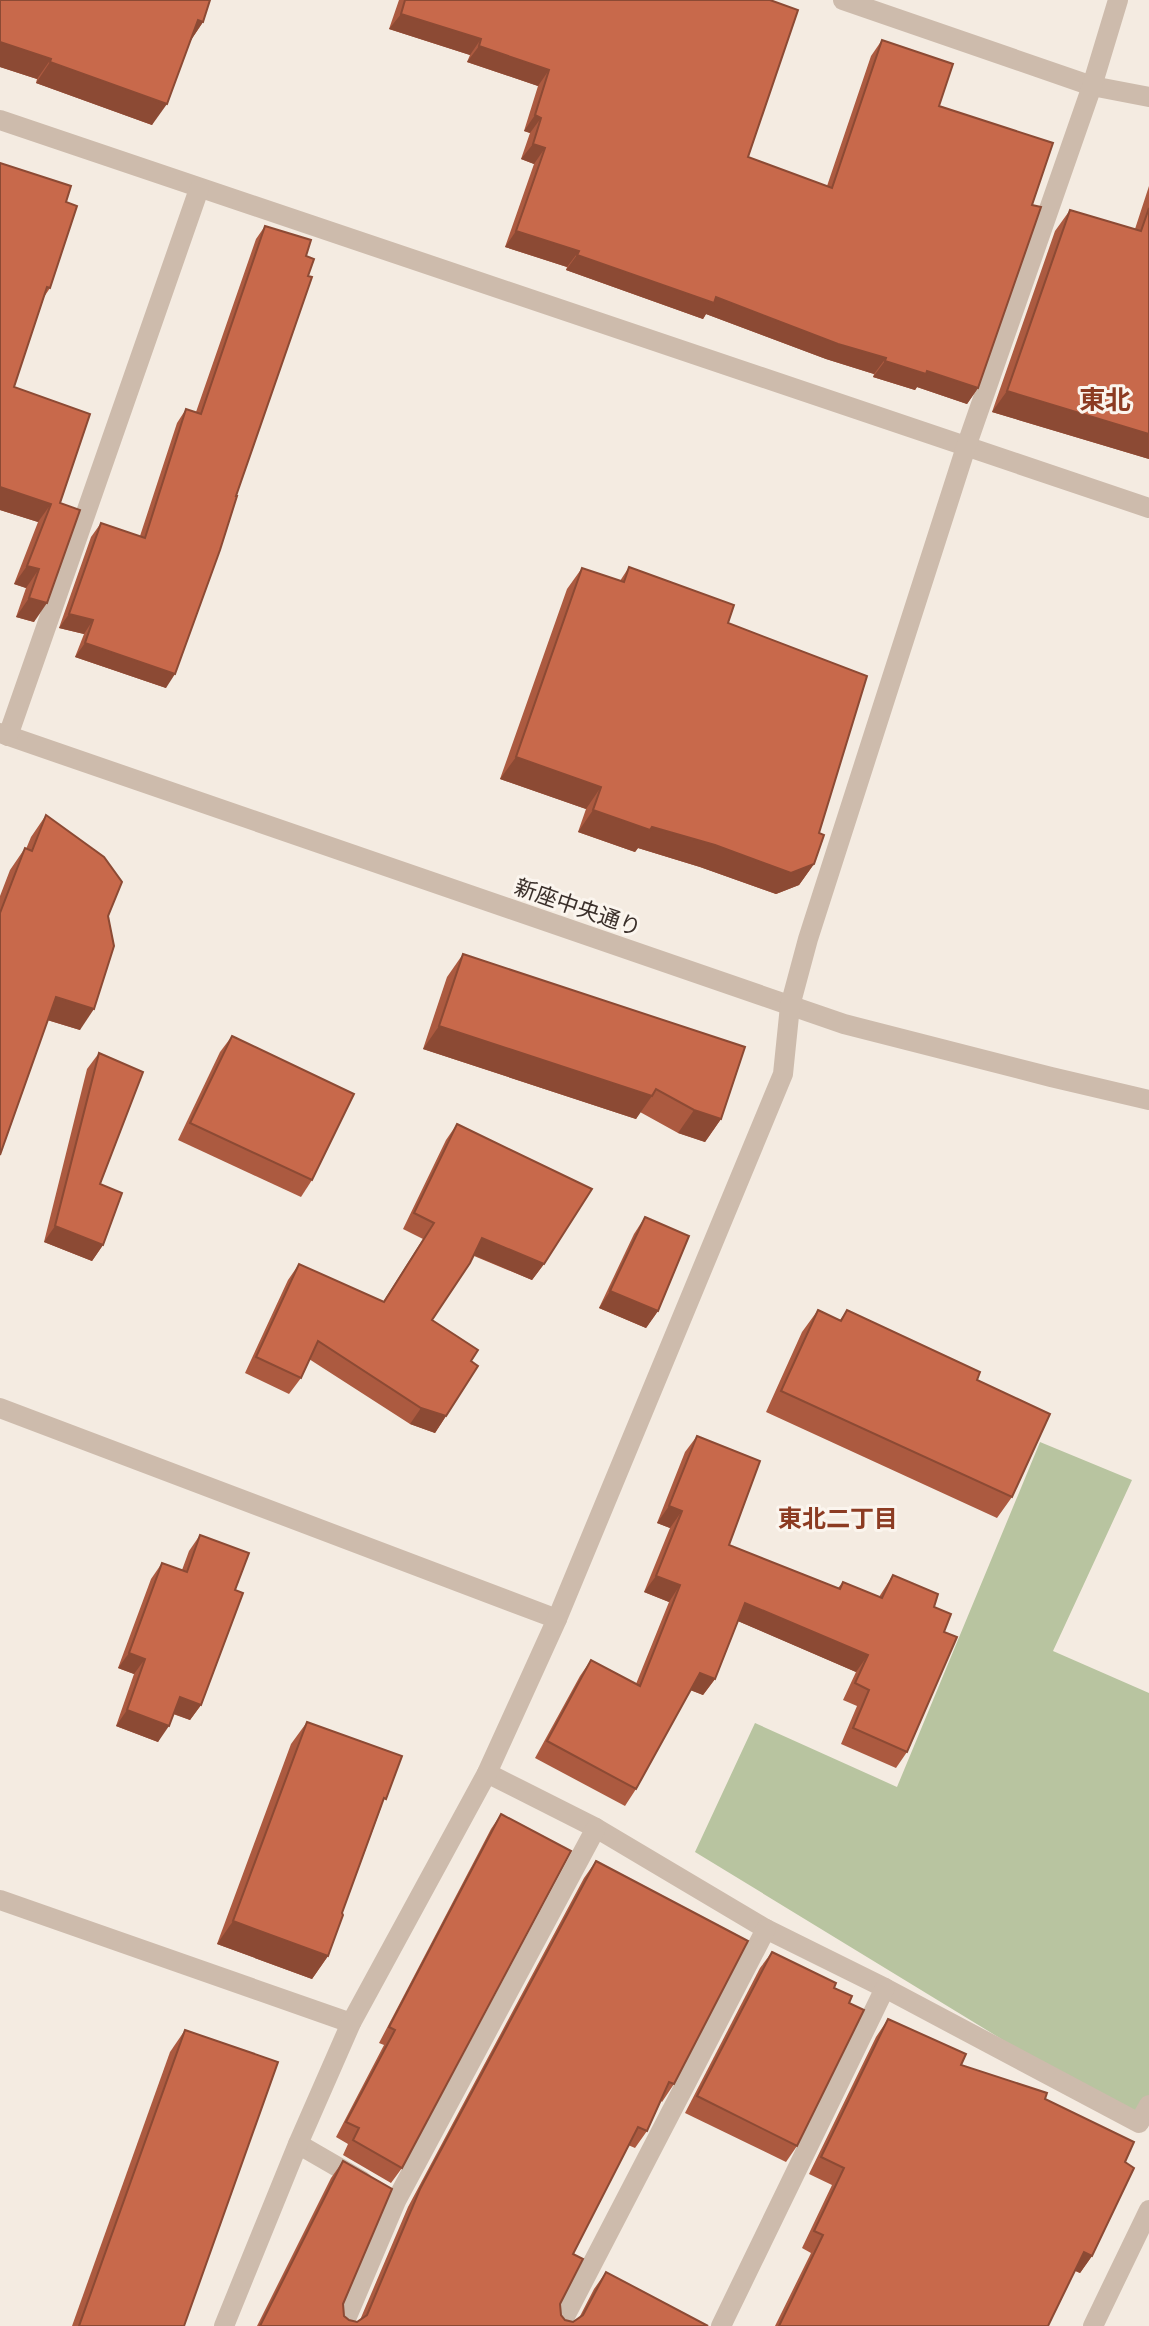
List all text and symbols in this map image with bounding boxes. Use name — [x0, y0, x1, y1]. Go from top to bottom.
district label: 東北 — [1079, 383, 1131, 416]
street label: 新座中央通り — [511, 872, 645, 942]
district label: 東北二丁目 — [778, 1503, 898, 1534]

